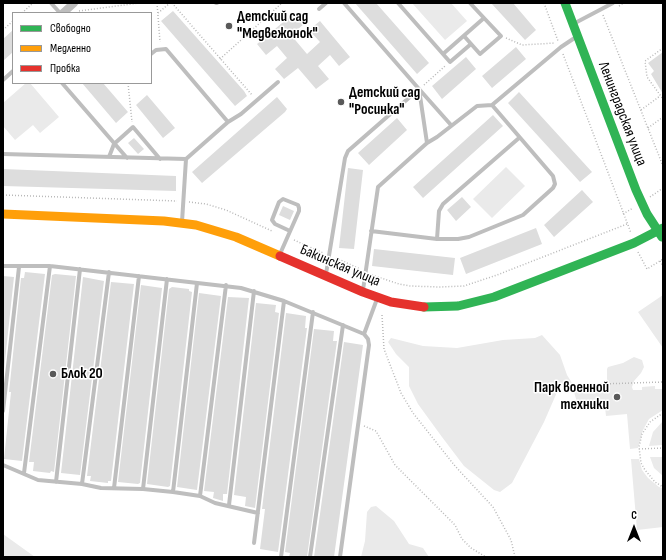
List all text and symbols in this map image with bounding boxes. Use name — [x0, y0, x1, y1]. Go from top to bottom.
place label: Детский сад "Медвежонок" — [237, 8, 318, 43]
legend — [12, 12, 152, 84]
text: Свободно — [50, 21, 91, 36]
marker: Детский сад "Медвежонок" — [224, 21, 234, 31]
text: Медленно — [50, 41, 91, 56]
street label: Ленинградская улица — [594, 59, 650, 169]
text: Пробка — [50, 61, 80, 76]
place label: Детский сад "Росинка" — [349, 84, 420, 119]
marker: Детский сад "Росинка" — [336, 97, 346, 107]
street label: Бакинская улица — [297, 241, 383, 291]
place label: Блок 20 — [61, 365, 103, 383]
marker: Блок 20 — [48, 369, 58, 379]
place label: Парк военной техники — [534, 379, 609, 414]
marker: Парк военной техники — [612, 392, 622, 402]
north arrow — [614, 508, 654, 548]
text: С — [631, 509, 637, 522]

